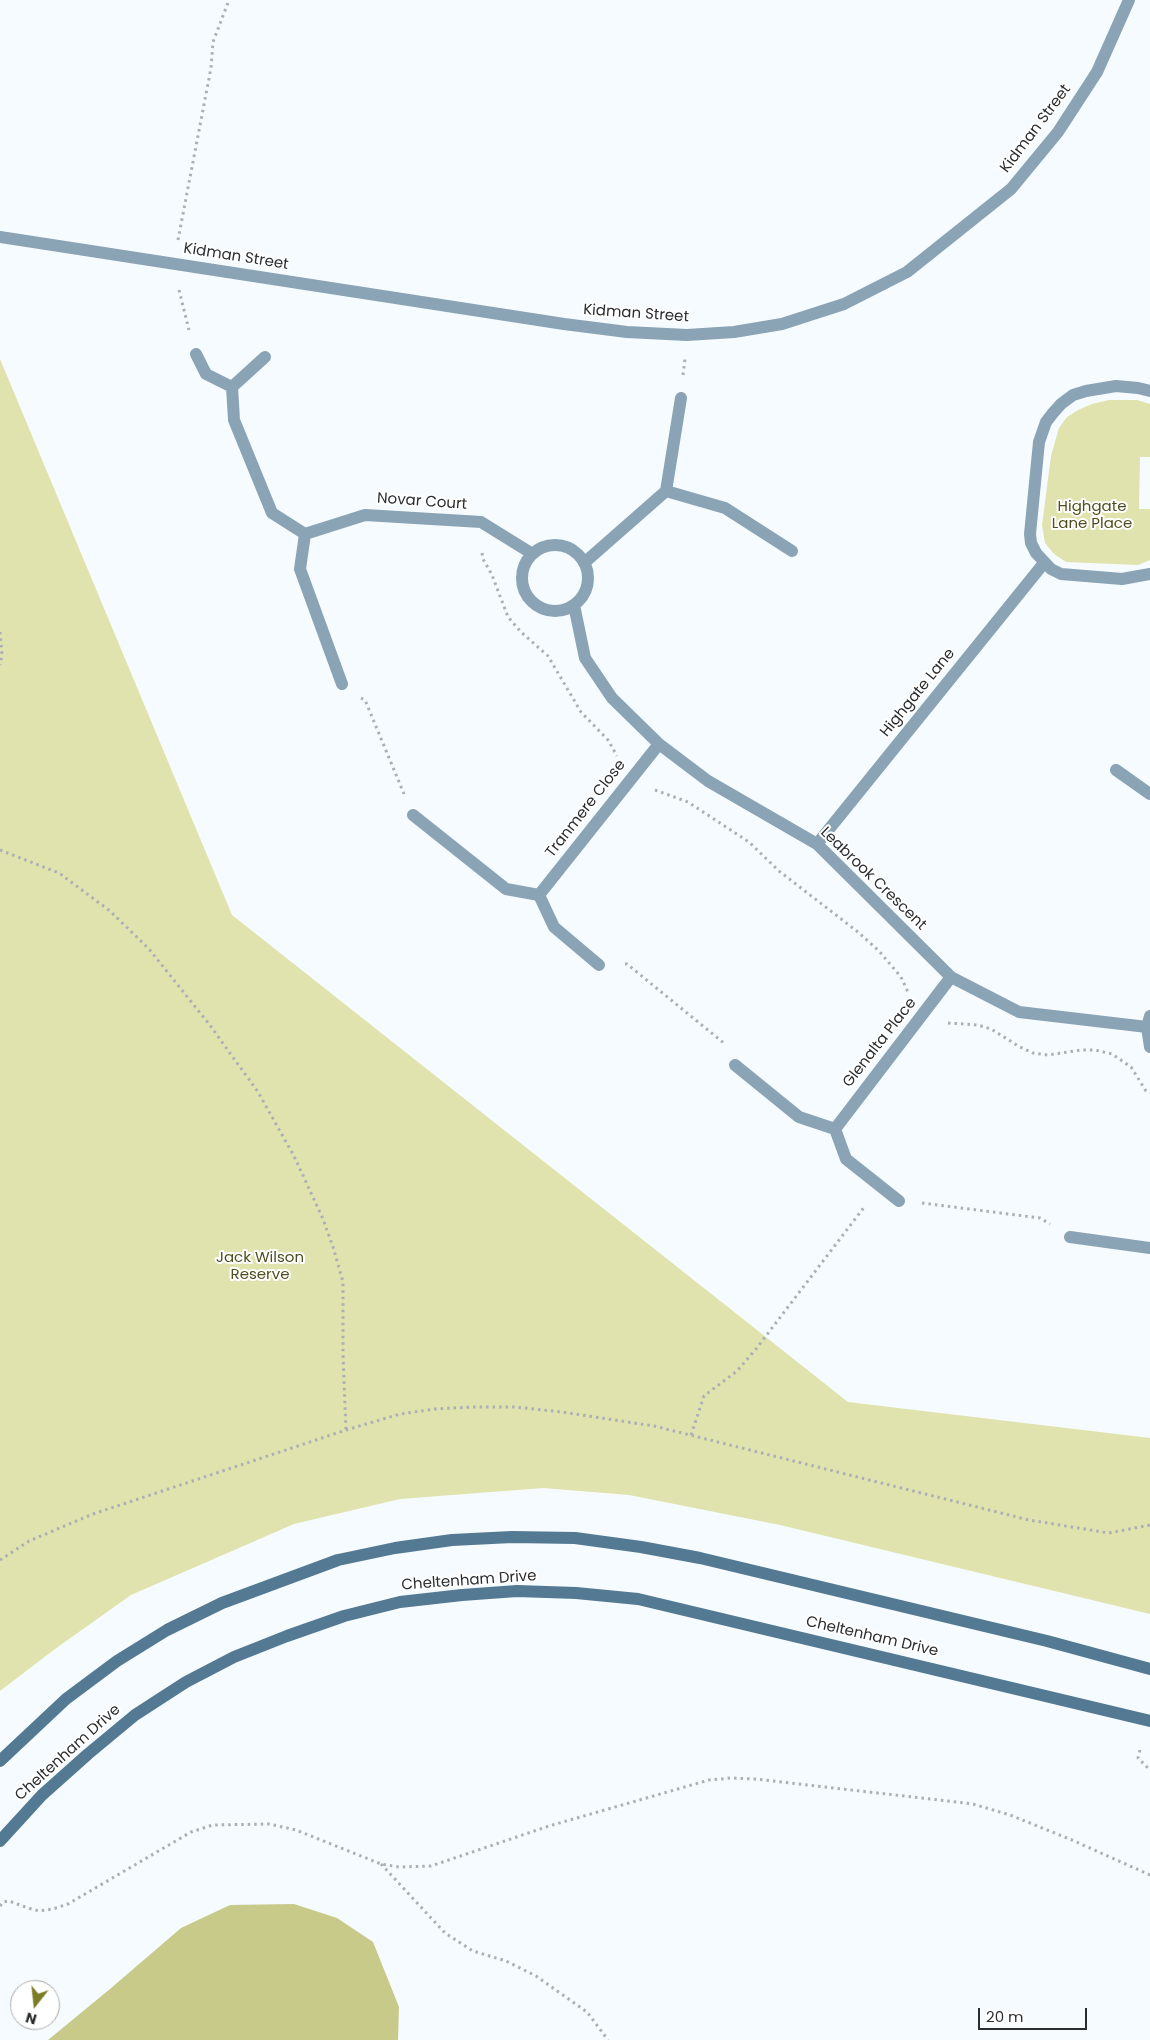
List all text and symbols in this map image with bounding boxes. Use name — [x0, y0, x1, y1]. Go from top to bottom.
street label: Kidman Street — [997, 81, 1075, 177]
street label: Kidman Street — [182, 240, 290, 274]
street label: Kidman Street — [583, 301, 689, 327]
street label: Novar Court — [376, 490, 468, 514]
park label: Highgate Lane Place — [1052, 498, 1132, 533]
street label: Highgate Lane — [877, 645, 959, 741]
street label: Tranmere Close — [542, 757, 630, 861]
street label: Leabrook Crescent — [816, 824, 930, 934]
street label: Glenalta Place — [839, 995, 921, 1091]
park label: Jack Wilson Reserve — [216, 1249, 304, 1284]
street label: Cheltenham Drive — [401, 1567, 537, 1595]
street label: Cheltenham Drive — [804, 1613, 940, 1661]
street label: Cheltenham Drive — [12, 1701, 124, 1805]
north arrow — [10, 1980, 60, 2030]
scale bar — [980, 1998, 1089, 2030]
text: 20 m — [986, 2006, 1024, 2027]
text: N — [23, 2007, 39, 2030]

